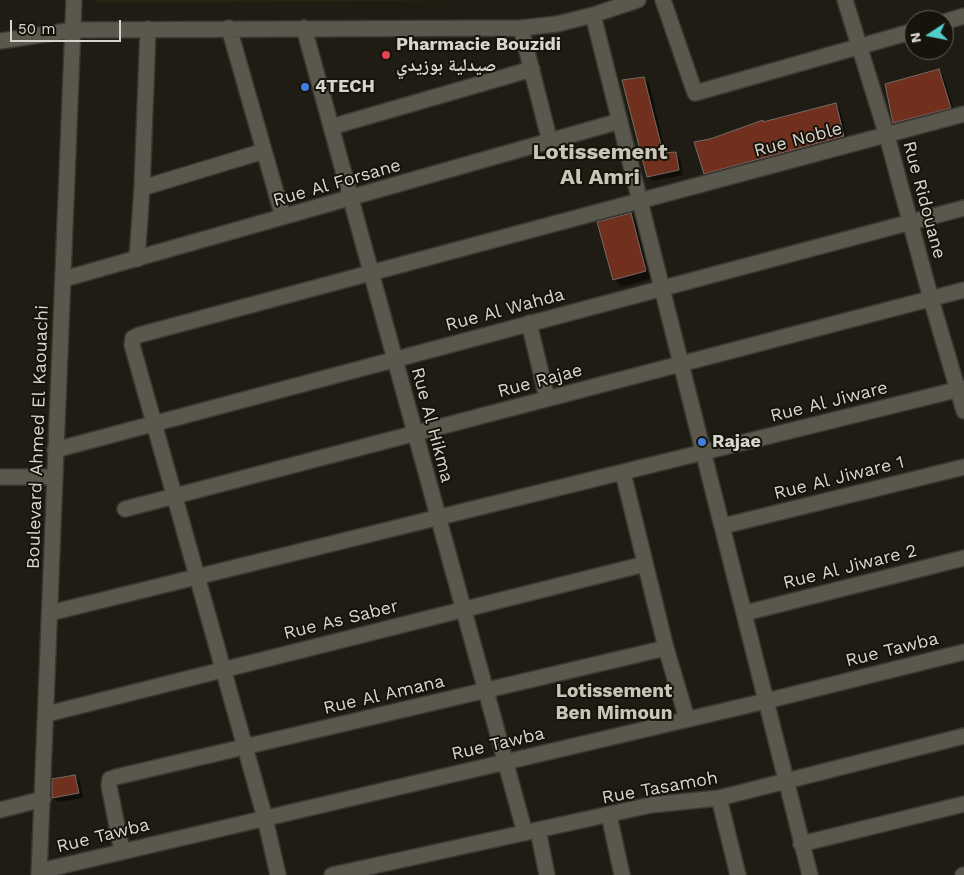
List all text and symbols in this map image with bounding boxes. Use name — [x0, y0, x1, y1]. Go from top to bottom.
scale bar — [12, 10, 124, 42]
north arrow — [904, 10, 954, 60]
text: 50 m — [18, 20, 55, 38]
text: N — [906, 31, 924, 44]
place label: Pharmacie Bouzidi صيدلية بوزيدي — [396, 34, 561, 76]
marker: Pharmacie Bouzidi صيدلية بوزيدي — [380, 49, 392, 61]
place label: 4TECH — [315, 76, 375, 98]
marker: 4TECH — [299, 81, 311, 93]
street label: Rue Noble — [752, 118, 844, 162]
street label: Rue Ridouane — [898, 139, 950, 261]
district label: Lotissement Al Amri — [533, 140, 667, 192]
street label: Rue Al Forsane — [271, 154, 403, 212]
street label: Rue Al Wahda — [443, 284, 567, 336]
street label: Boulevard Ahmed El Kaouachi — [23, 305, 53, 569]
street label: Rue Rajae — [495, 359, 585, 403]
street label: Rue Al Hikma — [406, 365, 458, 485]
street label: Rue Al Jiware — [768, 377, 890, 427]
place label: Rajae — [712, 431, 761, 453]
marker: Rajae — [696, 436, 708, 448]
street label: Rue Al Jiware 1 — [772, 451, 906, 505]
street label: Rue Al Jiware 2 — [781, 540, 919, 594]
street label: Rue As Saber — [281, 595, 401, 645]
street label: Rue Tawba — [843, 628, 941, 672]
street label: Rue Al Amana — [321, 671, 447, 719]
district label: Lotissement Ben Mimoun — [556, 680, 672, 724]
street label: Rue Tawba — [449, 723, 547, 765]
street label: Rue Tasamoh — [600, 767, 720, 809]
street label: Rue Tawba — [54, 814, 152, 858]

